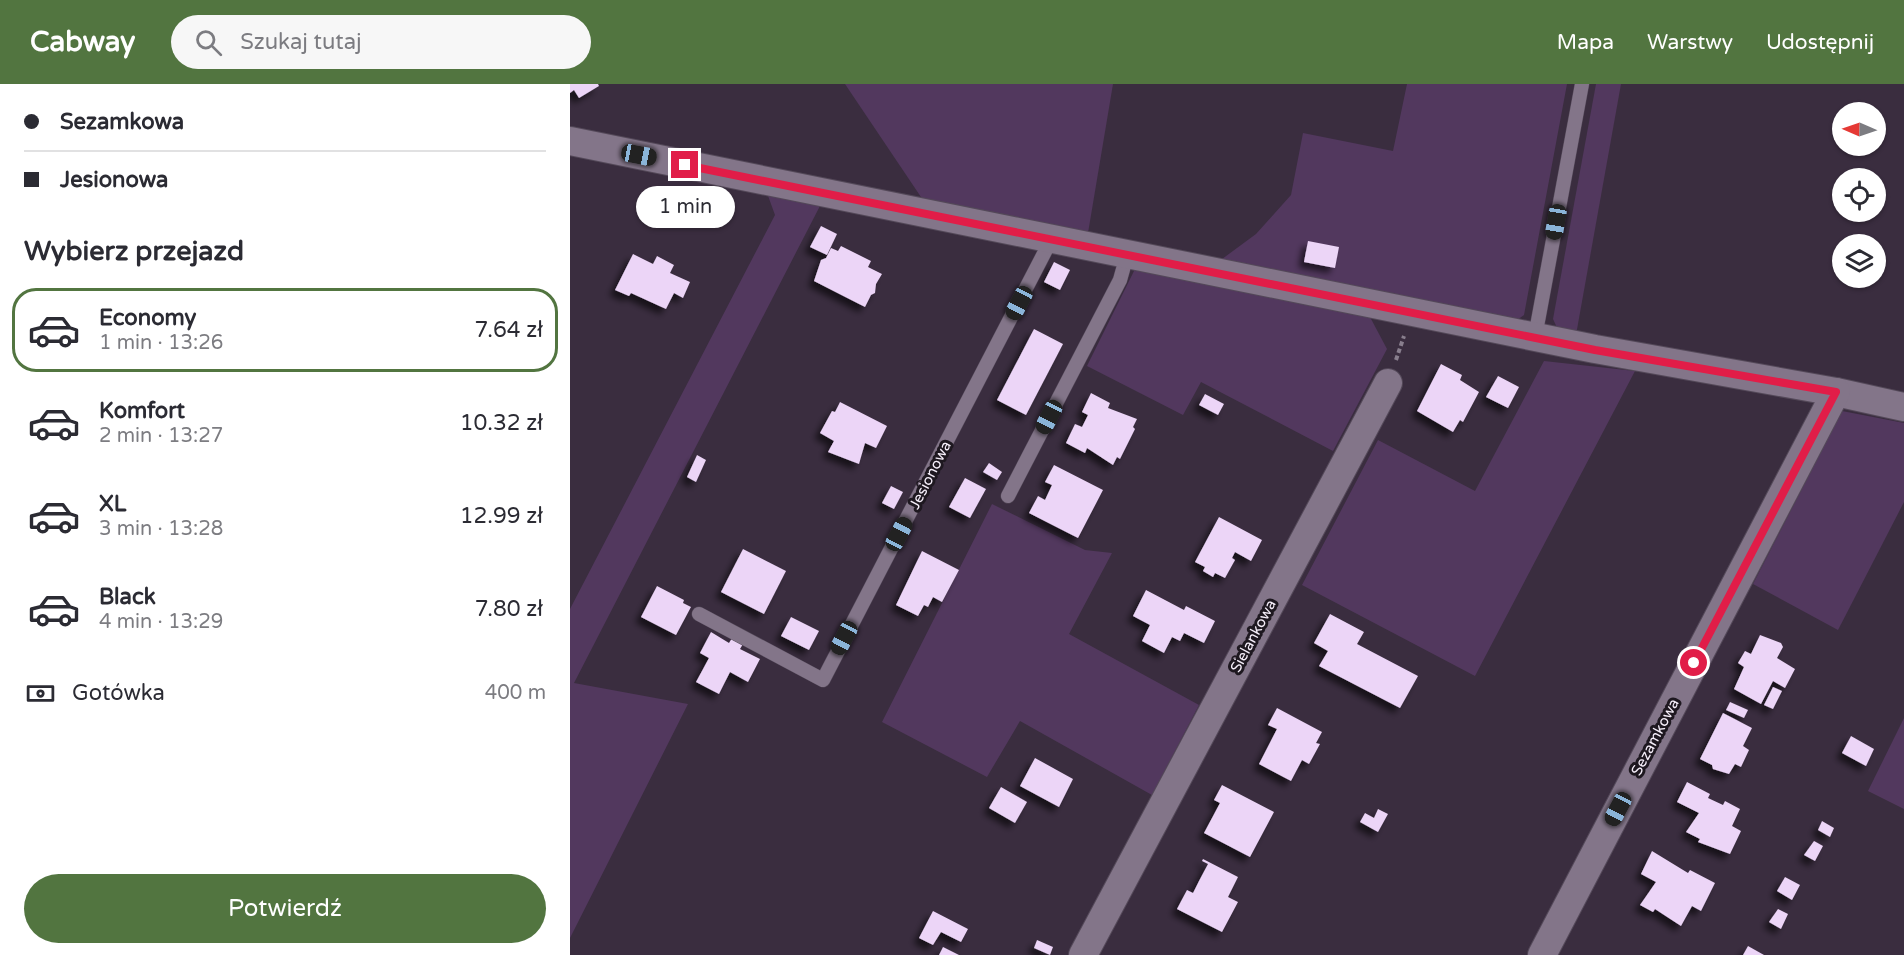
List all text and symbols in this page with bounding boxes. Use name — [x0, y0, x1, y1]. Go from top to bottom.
search box — [171, 15, 591, 69]
text: Cabway — [30, 25, 135, 59]
icon: search — [192, 26, 225, 59]
text: Szukaj tutaj — [240, 29, 362, 55]
text: Mapa — [1557, 30, 1614, 55]
text: Warstwy — [1647, 30, 1733, 55]
text: Udostępnij — [1766, 30, 1874, 55]
north arrow — [1832, 102, 1886, 156]
map controls — [1832, 102, 1886, 288]
text: Sezamkowa — [60, 109, 184, 135]
car — [620, 143, 658, 167]
route end — [671, 151, 698, 178]
text: Jesionowa — [60, 167, 168, 193]
button: locate — [1832, 168, 1886, 222]
callout: 1 min — [636, 186, 734, 228]
text: 1 min — [659, 195, 712, 219]
car — [1544, 203, 1568, 241]
button: layers — [1832, 234, 1886, 288]
text: Wybierz przejazd — [24, 235, 244, 268]
car — [1003, 283, 1035, 323]
icon: car — [27, 303, 81, 357]
text: Economy — [99, 305, 196, 331]
text: 7.64 zł — [475, 317, 543, 343]
text: 1 min · 13:26 — [99, 331, 223, 355]
icon: car — [27, 396, 81, 450]
car — [1033, 397, 1065, 437]
text: Komfort — [99, 398, 185, 424]
text: 10.32 zł — [460, 410, 543, 436]
text: 2 min · 13:27 — [99, 424, 223, 448]
street label: Jesionowa — [905, 438, 955, 512]
icon: car — [27, 489, 81, 543]
text: XL — [99, 491, 126, 517]
text: 12.99 zł — [460, 503, 543, 529]
car — [883, 514, 915, 554]
text: 3 min · 13:28 — [99, 517, 223, 541]
icon: car — [27, 582, 81, 636]
text: Black — [99, 584, 156, 610]
text: 7.80 zł — [475, 596, 543, 622]
street label: Sielankowa — [1226, 596, 1280, 676]
text: 4 min · 13:29 — [99, 610, 223, 634]
car — [828, 618, 860, 658]
route start — [1680, 649, 1707, 676]
icon: cash — [24, 677, 57, 710]
text: Gotówka — [72, 680, 165, 706]
text: 400 m — [485, 681, 546, 705]
street label: Sezamkowa — [1627, 695, 1683, 779]
car — [1602, 789, 1634, 829]
button: Potwierdź — [24, 874, 546, 943]

